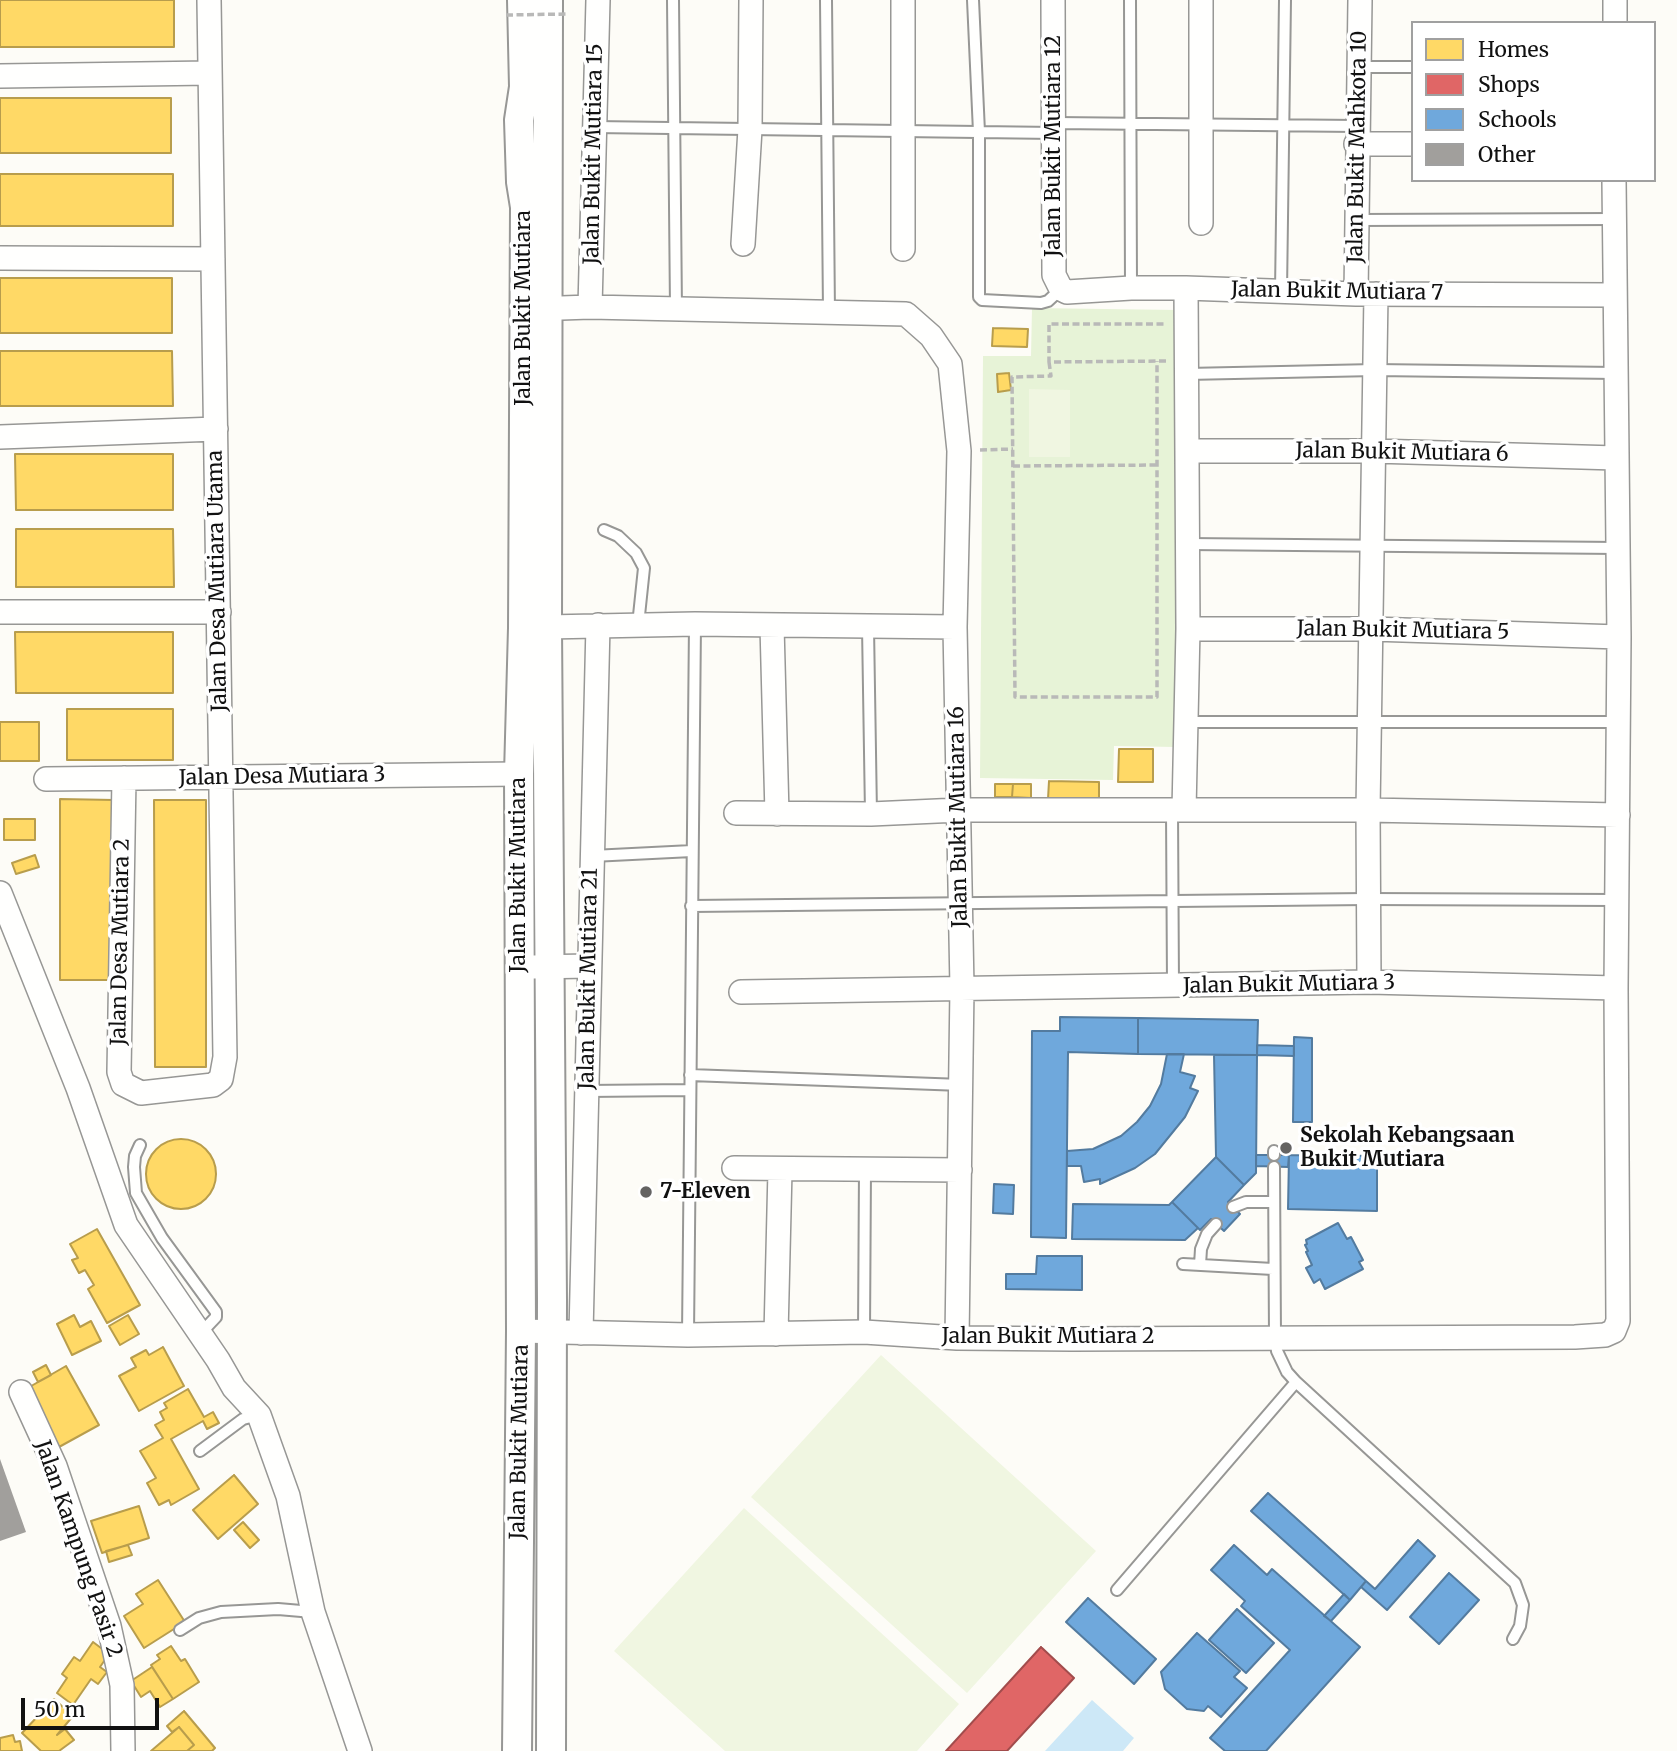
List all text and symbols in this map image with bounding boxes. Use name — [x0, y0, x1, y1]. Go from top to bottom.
legend — [1411, 21, 1656, 182]
street label: Jalan Bukit Mahkota 10 — [1343, 30, 1373, 264]
street label: Jalan Bukit Mutiara 12 — [1041, 35, 1067, 257]
text: Homes — [1478, 36, 1549, 63]
street label: Jalan Bukit Mutiara 15 — [579, 43, 609, 265]
text: Shops — [1478, 71, 1540, 98]
text: Schools — [1478, 106, 1557, 133]
text: Other — [1478, 141, 1536, 168]
street label: Jalan Bukit Mutiara — [511, 210, 537, 406]
street label: Jalan Bukit Mutiara 7 — [1231, 278, 1443, 306]
street label: Jalan Bukit Mutiara 6 — [1295, 439, 1509, 467]
street label: Jalan Desa Mutiara Utama — [203, 450, 233, 712]
street label: Jalan Bukit Mutiara 5 — [1296, 617, 1510, 645]
street label: Jalan Bukit Mutiara 16 — [944, 706, 974, 928]
street label: Jalan Desa Mutiara 3 — [178, 763, 386, 791]
street label: Jalan Bukit Mutiara — [506, 777, 532, 973]
street label: Jalan Desa Mutiara 2 — [107, 838, 135, 1046]
street label: Jalan Bukit Mutiara 21 — [574, 868, 604, 1090]
street label: Jalan Bukit Mutiara 3 — [1183, 971, 1395, 999]
place label: Sekolah Kebangsaan Bukit Mutiara — [1300, 1123, 1515, 1173]
marker: Sekolah Kebangsaan Bukit Mutiara — [1278, 1140, 1294, 1156]
place label: 7-Eleven — [660, 1179, 750, 1205]
marker: 7-Eleven — [638, 1184, 654, 1200]
street label: Jalan Bukit Mutiara 2 — [942, 1324, 1154, 1350]
street label: Jalan Bukit Mutiara — [506, 1344, 534, 1540]
street label: Jalan Kampung Pasir 2 — [29, 1437, 127, 1661]
scale bar — [24, 1684, 163, 1728]
text: 50 m — [34, 1696, 85, 1723]

